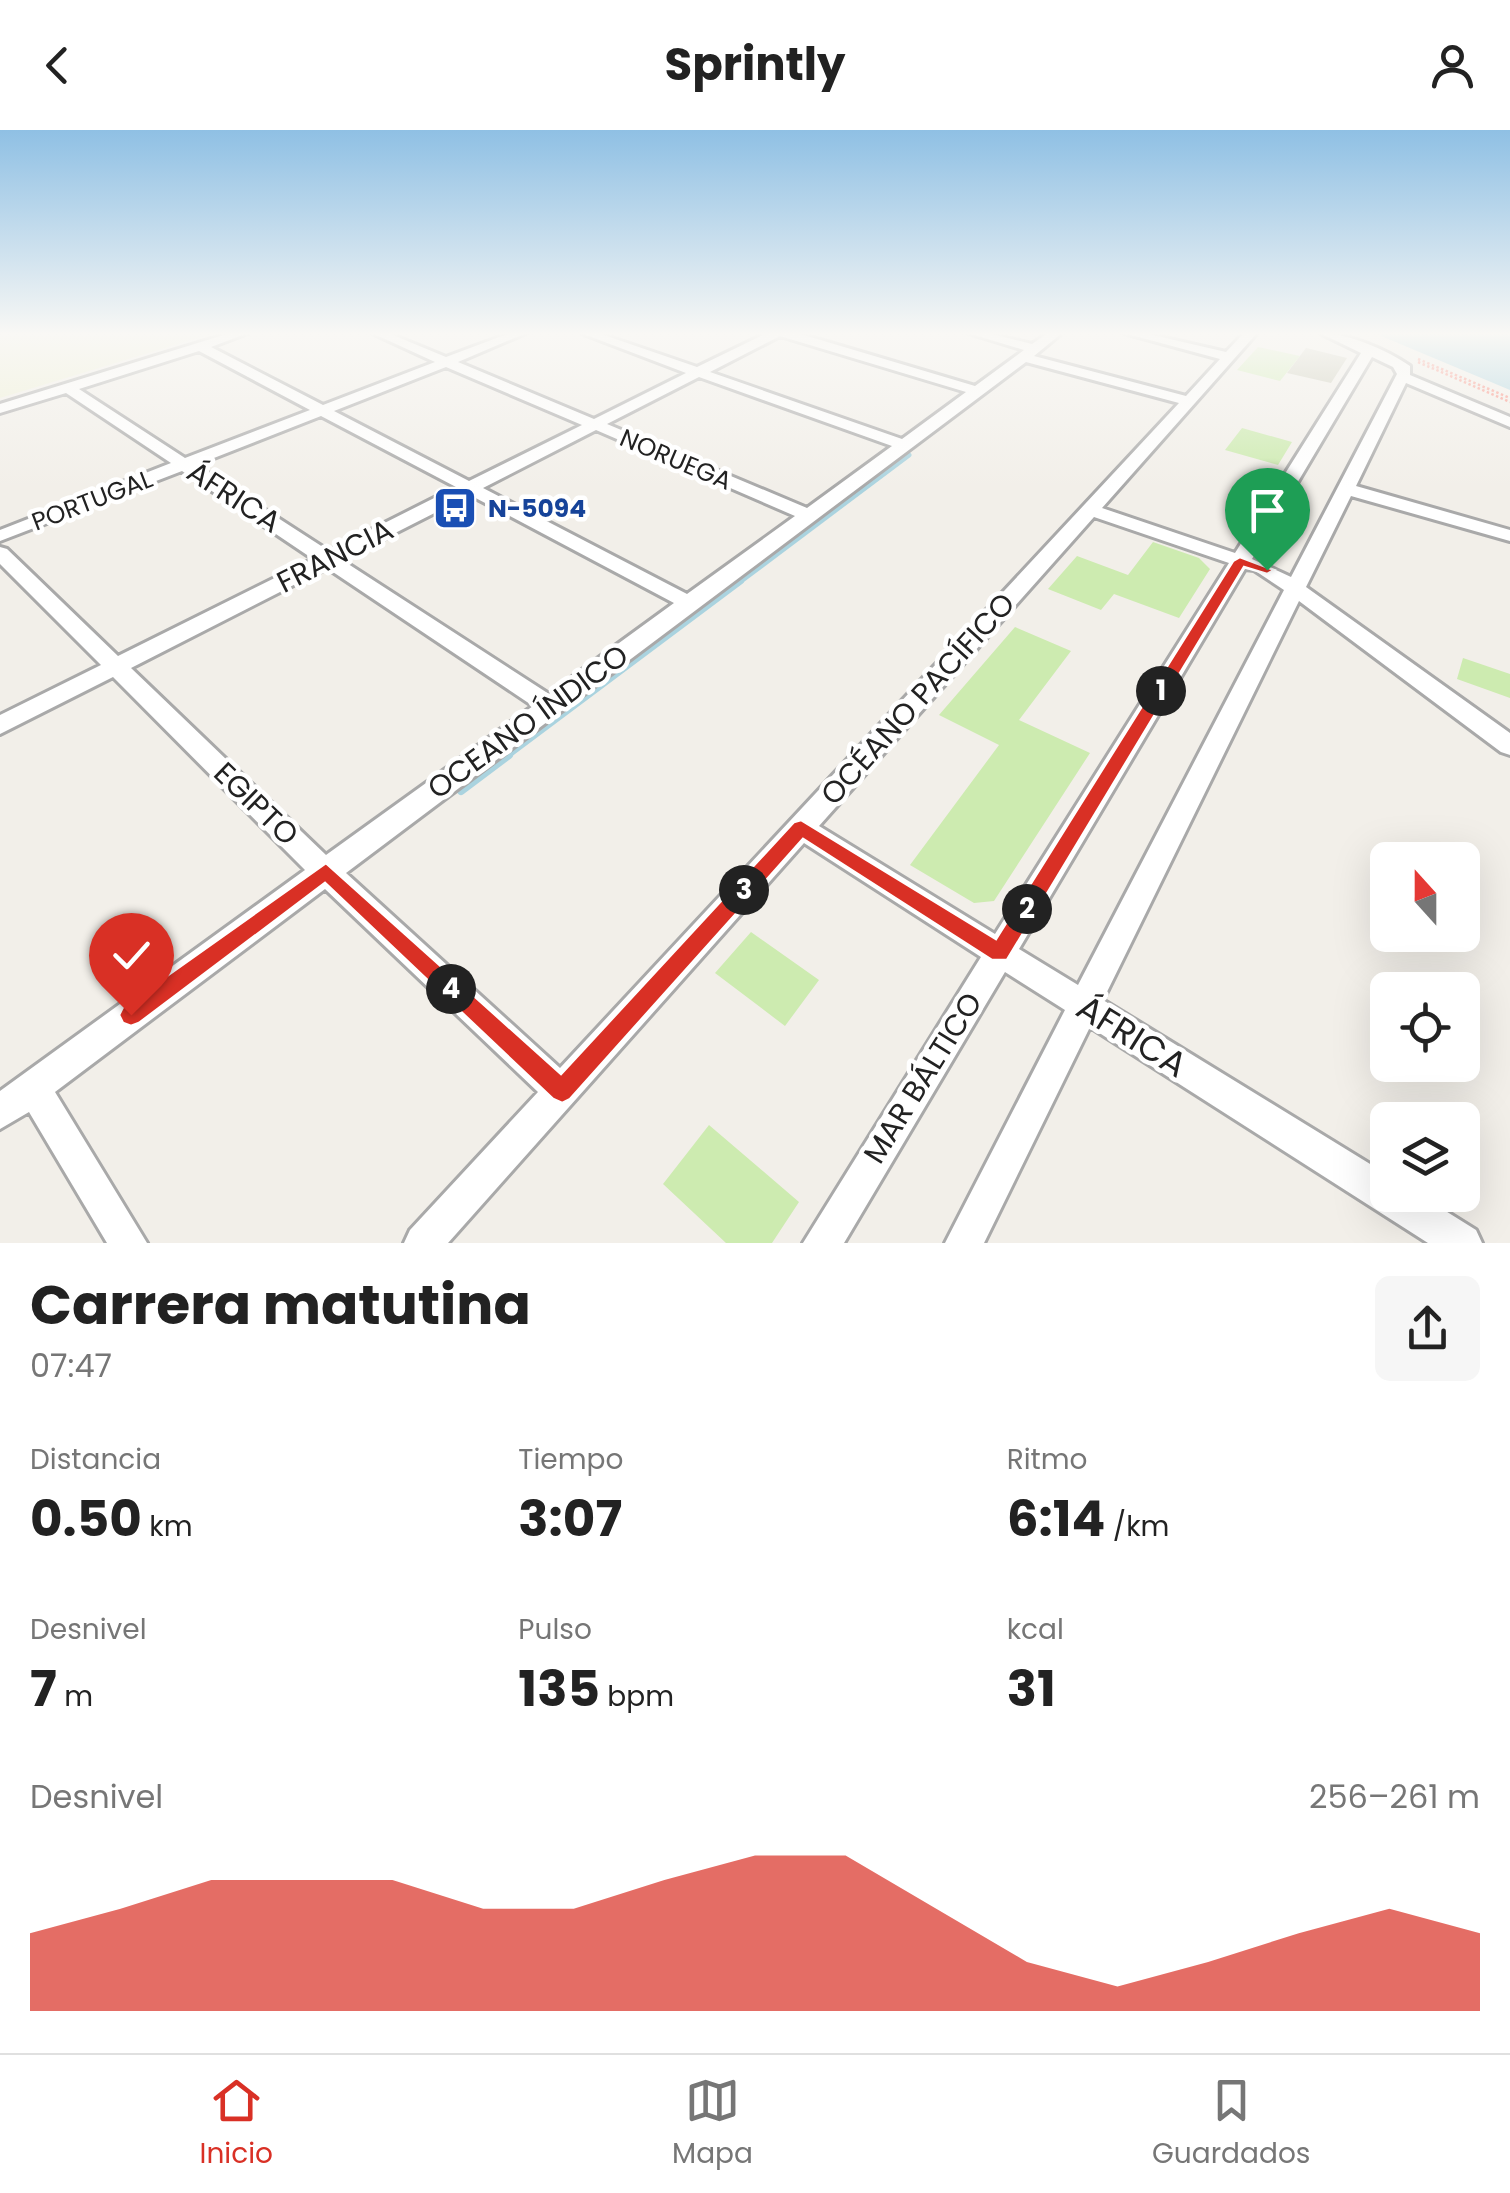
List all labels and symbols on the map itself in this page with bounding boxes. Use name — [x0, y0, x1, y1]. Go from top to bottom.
street label: NORUEGA — [614, 420, 737, 499]
street label: ÁFRICA — [179, 450, 290, 543]
street label: PORTUGAL — [27, 461, 158, 540]
pin — [1225, 468, 1310, 571]
bus stop icon: N-5094 — [432, 485, 478, 531]
place label: N-5094 — [488, 491, 586, 526]
street label: FRANCIA — [269, 508, 400, 603]
street label: OCÉANO PACÍFICO — [811, 583, 1025, 814]
street label: OCEANO ÍNDICO — [418, 634, 637, 809]
pin: 1 — [1136, 666, 1186, 716]
street label: EGIPTO — [204, 752, 308, 855]
north arrow — [1370, 842, 1480, 952]
pin: 3 — [719, 865, 769, 915]
pin: 2 — [1002, 884, 1052, 934]
pin — [89, 913, 174, 1016]
pin: 4 — [426, 964, 476, 1014]
street label: ÁFRICA — [1068, 983, 1197, 1089]
street label: MAR BÁLTICO — [853, 984, 992, 1171]

